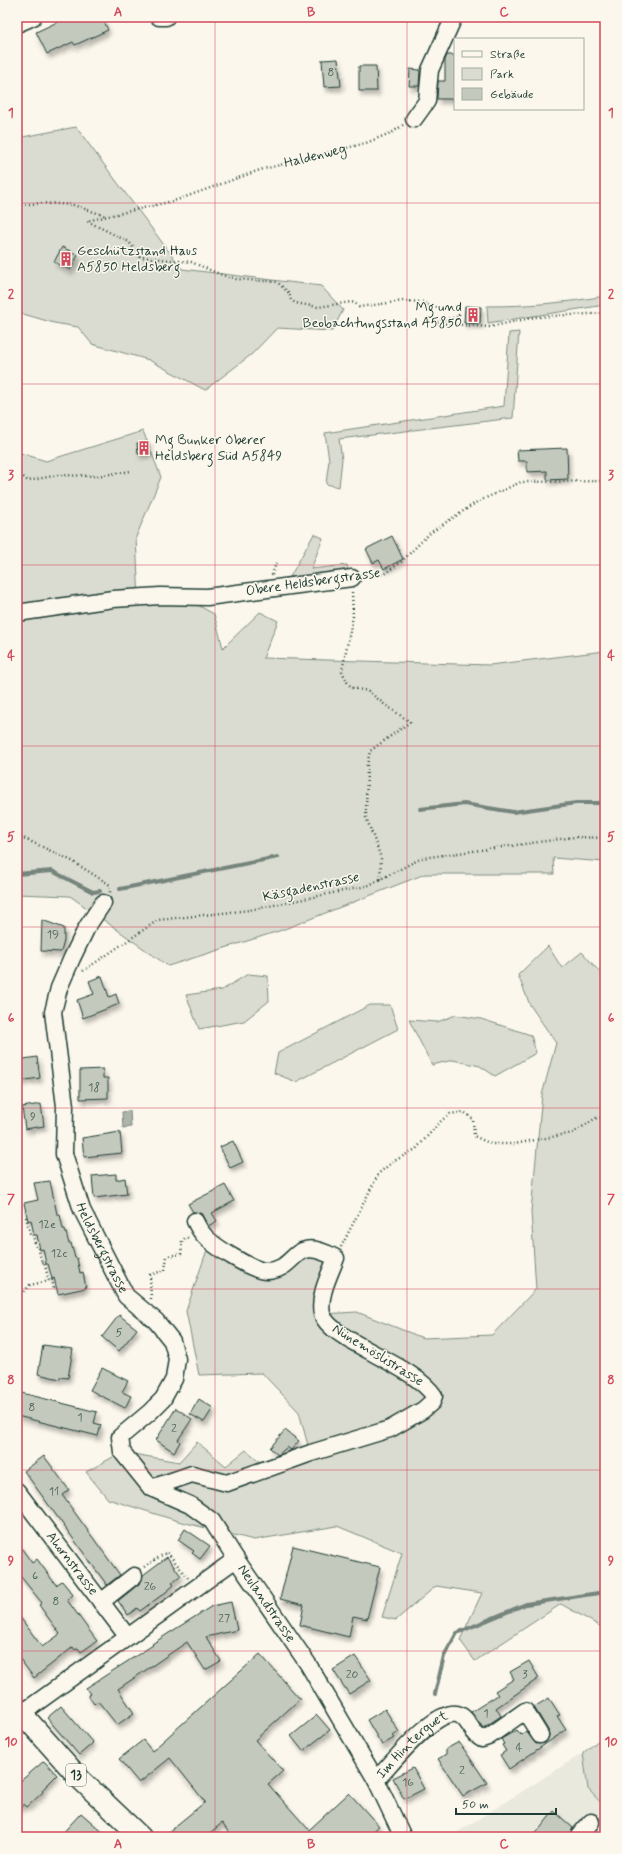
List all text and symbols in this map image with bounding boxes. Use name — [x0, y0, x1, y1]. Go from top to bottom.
text: A — [114, 4, 122, 21]
text: B — [307, 4, 316, 21]
text: C — [499, 4, 509, 21]
legend — [454, 38, 584, 110]
text: Straße — [490, 47, 525, 63]
house number: 8 — [328, 65, 334, 81]
text: Park — [490, 67, 514, 83]
text: Gebäude — [490, 87, 533, 103]
text: 1 — [8, 105, 14, 122]
text: 1 — [608, 105, 614, 122]
street label: Haldenweg — [282, 140, 348, 173]
place label: Geschützstand Haus A5850 Heldsberg — [77, 242, 197, 278]
building icon: Geschützstand Haus A5850 Heldsberg — [58, 251, 74, 267]
text: 2 — [8, 286, 15, 303]
text: 2 — [608, 286, 615, 303]
place label: Mg und Beobachtungsstand A5850 — [303, 298, 462, 334]
building icon: Mg und Beobachtungsstand A5850 — [465, 307, 481, 323]
place label: Mg Bunker Oberer Heldsberg Süd A5849 — [155, 431, 282, 467]
building icon: Mg Bunker Oberer Heldsberg Süd A5849 — [136, 440, 152, 456]
text: 3 — [8, 467, 14, 484]
text: 3 — [608, 467, 614, 484]
street label: Obere Heldsbergstrasse — [245, 564, 382, 602]
text: 4 — [7, 648, 15, 665]
text: 4 — [607, 648, 615, 665]
text: 5 — [7, 829, 15, 846]
text: 5 — [607, 829, 615, 846]
street label: Käsgadenstrasse — [261, 868, 361, 908]
house number: 19 — [47, 927, 59, 943]
text: 6 — [8, 1010, 15, 1027]
text: 6 — [608, 1010, 615, 1027]
house number: 18 — [88, 1080, 100, 1096]
house number: 9 — [30, 1109, 36, 1125]
text: 7 — [7, 1191, 15, 1208]
text: 7 — [607, 1191, 615, 1208]
street label: Heldsbergstrasse — [71, 1200, 132, 1296]
house number: 12e — [38, 1217, 56, 1233]
house number: 12c — [51, 1246, 67, 1262]
street label: Nünemöslistrasse — [329, 1320, 427, 1390]
house number: 5 — [115, 1325, 123, 1341]
text: 8 — [7, 1372, 15, 1389]
text: 8 — [607, 1372, 615, 1389]
house number: 8 — [29, 1400, 35, 1416]
house number: 1 — [77, 1410, 83, 1426]
house number: 2 — [171, 1421, 177, 1437]
house number: 11 — [49, 1484, 59, 1500]
street label: Ahornstrasse — [42, 1528, 102, 1599]
text: 9 — [8, 1553, 15, 1570]
text: 9 — [608, 1553, 615, 1570]
street label: Neulandstrasse — [233, 1561, 300, 1646]
house number: 6 — [32, 1568, 38, 1584]
house number: 26 — [144, 1579, 157, 1595]
house number: 8 — [53, 1594, 59, 1610]
house number: 27 — [218, 1611, 230, 1627]
house number: 20 — [346, 1667, 359, 1683]
house number: 3 — [522, 1667, 528, 1683]
street label: Im Hinterguet — [373, 1706, 452, 1783]
house number: 1 — [483, 1706, 489, 1722]
text: 10 — [4, 1734, 18, 1751]
text: 10 — [604, 1734, 618, 1751]
house number: 4 — [516, 1740, 523, 1756]
house number: 2 — [459, 1763, 465, 1779]
road number: 13 — [66, 1764, 86, 1786]
house number: 16 — [402, 1775, 414, 1791]
scale bar — [456, 1790, 556, 1816]
text: 50 m — [462, 1797, 489, 1813]
text: A — [114, 1836, 122, 1853]
text: B — [307, 1836, 316, 1853]
text: C — [499, 1836, 509, 1853]

